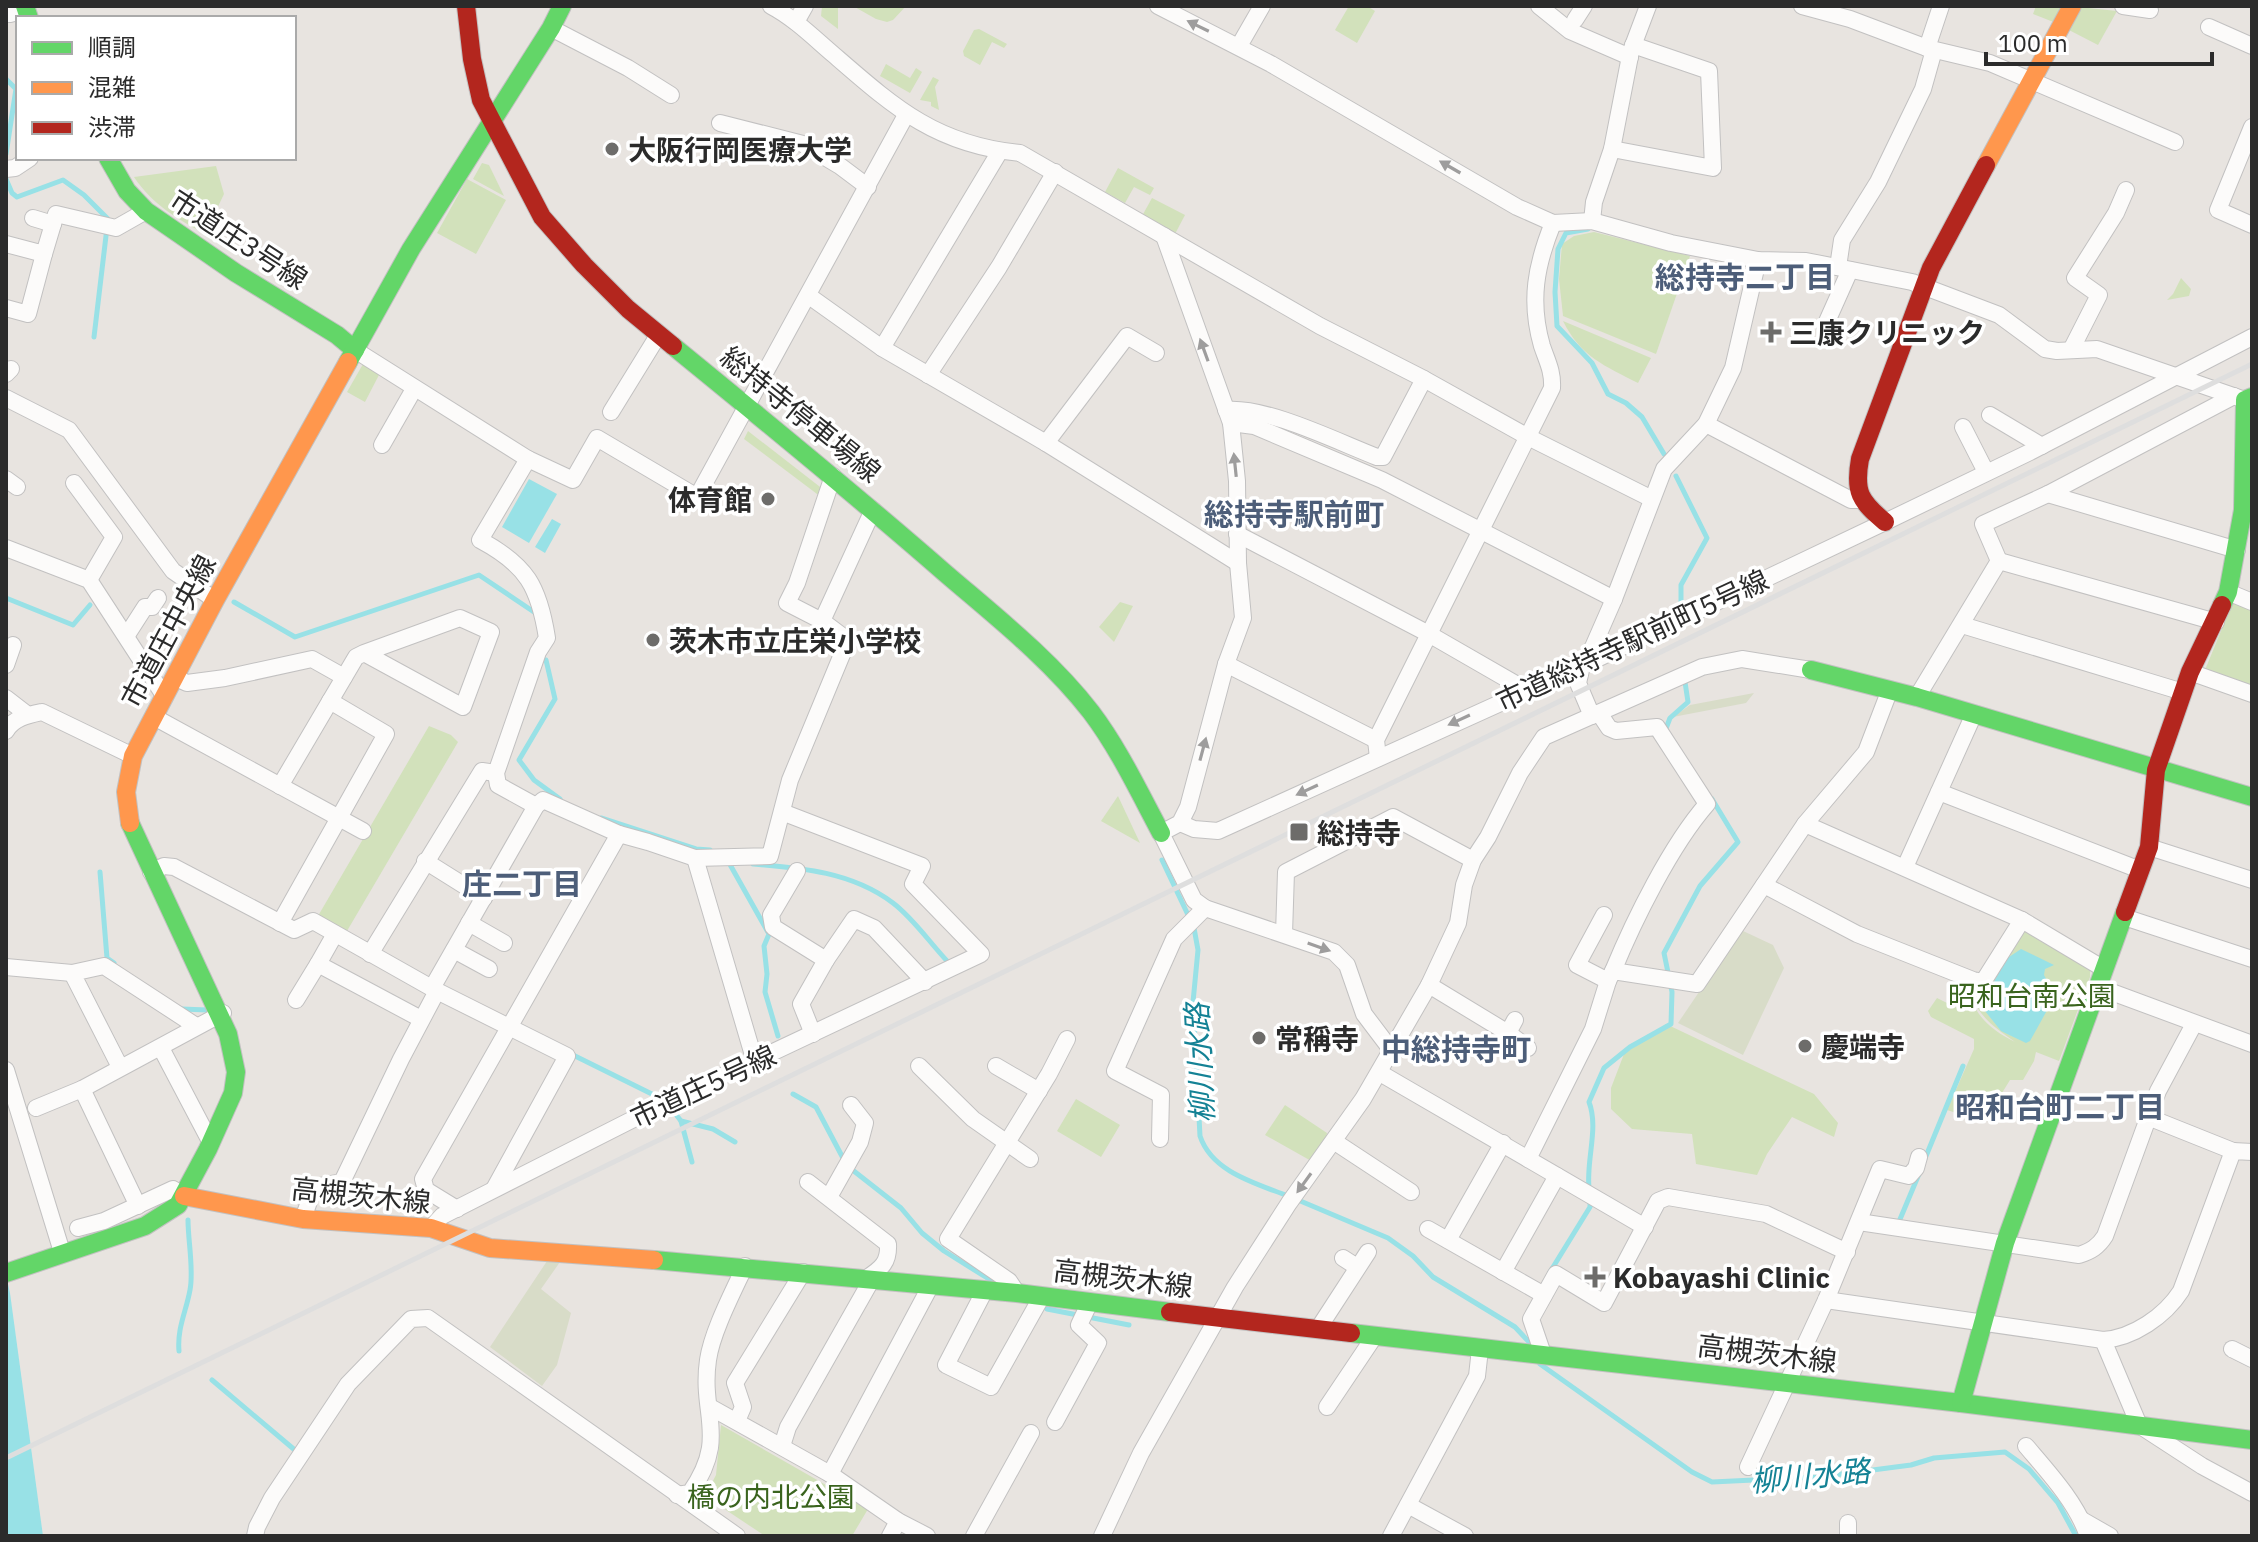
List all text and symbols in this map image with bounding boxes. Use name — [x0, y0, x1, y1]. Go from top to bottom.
legend — [16, 16, 296, 160]
scale bar — [1986, 16, 2212, 66]
one-way arrow — [1187, 19, 1210, 33]
text: 100 m — [1998, 27, 2068, 59]
text: 順調 — [88, 31, 136, 63]
text: 混雑 — [88, 71, 136, 103]
text: 渋滞 — [88, 111, 136, 143]
place label: 大阪行岡医療大学 — [628, 131, 852, 168]
marker: 大阪行岡医療大学 — [603, 140, 621, 158]
one-way arrow — [1438, 160, 1461, 174]
street label: 市道庄3号線 — [163, 181, 315, 297]
district label: 総持寺二丁目 — [1655, 257, 1835, 296]
place label: 三康クリニック — [1789, 314, 1985, 351]
marker: 三康クリニック — [1760, 321, 1782, 343]
street label: 総持寺停車場線 — [713, 338, 889, 490]
one-way arrow — [1197, 338, 1210, 362]
one-way arrow — [1228, 452, 1241, 477]
place label: 体育館 — [668, 481, 752, 518]
marker: 体育館 — [759, 490, 777, 508]
district label: 総持寺駅前町 — [1204, 494, 1384, 533]
street label: 市道庄中央線 — [112, 548, 224, 714]
street label: 市道総持寺駅前町5号線 — [1490, 561, 1774, 719]
place label: 茨木市立庄栄小学校 — [669, 622, 921, 659]
marker: 茨木市立庄栄小学校 — [644, 631, 662, 649]
one-way arrow — [1448, 714, 1471, 727]
one-way arrow — [1198, 737, 1210, 762]
one-way arrow — [1296, 783, 1319, 797]
place label: 総持寺 — [1317, 814, 1401, 851]
marker: 総持寺 — [1288, 821, 1310, 843]
district label: 庄二丁目 — [462, 864, 582, 903]
one-way arrow — [1307, 941, 1331, 953]
park label: 昭和台南公園 — [1948, 977, 2116, 1014]
water label: 柳川水路 — [1176, 999, 1222, 1124]
place label: 常稱寺 — [1275, 1020, 1359, 1057]
place label: 慶端寺 — [1821, 1028, 1905, 1065]
marker: 常稱寺 — [1250, 1029, 1268, 1047]
district label: 中総持寺町 — [1381, 1029, 1531, 1068]
street label: 市道庄5号線 — [624, 1036, 782, 1136]
marker: 慶端寺 — [1796, 1037, 1814, 1055]
district label: 昭和台町二丁目 — [1955, 1087, 2165, 1126]
street label: 高槻茨木線 — [289, 1169, 433, 1221]
one-way arrow — [1297, 1173, 1312, 1194]
street label: 高槻茨木線 — [1051, 1251, 1195, 1305]
place label: Kobayashi Clinic — [1613, 1259, 1830, 1296]
marker: Kobayashi Clinic — [1584, 1266, 1606, 1288]
street label: 高槻茨木線 — [1695, 1326, 1839, 1380]
water label: 柳川水路 — [1749, 1450, 1874, 1500]
park label: 橋の内北公園 — [687, 1478, 855, 1515]

